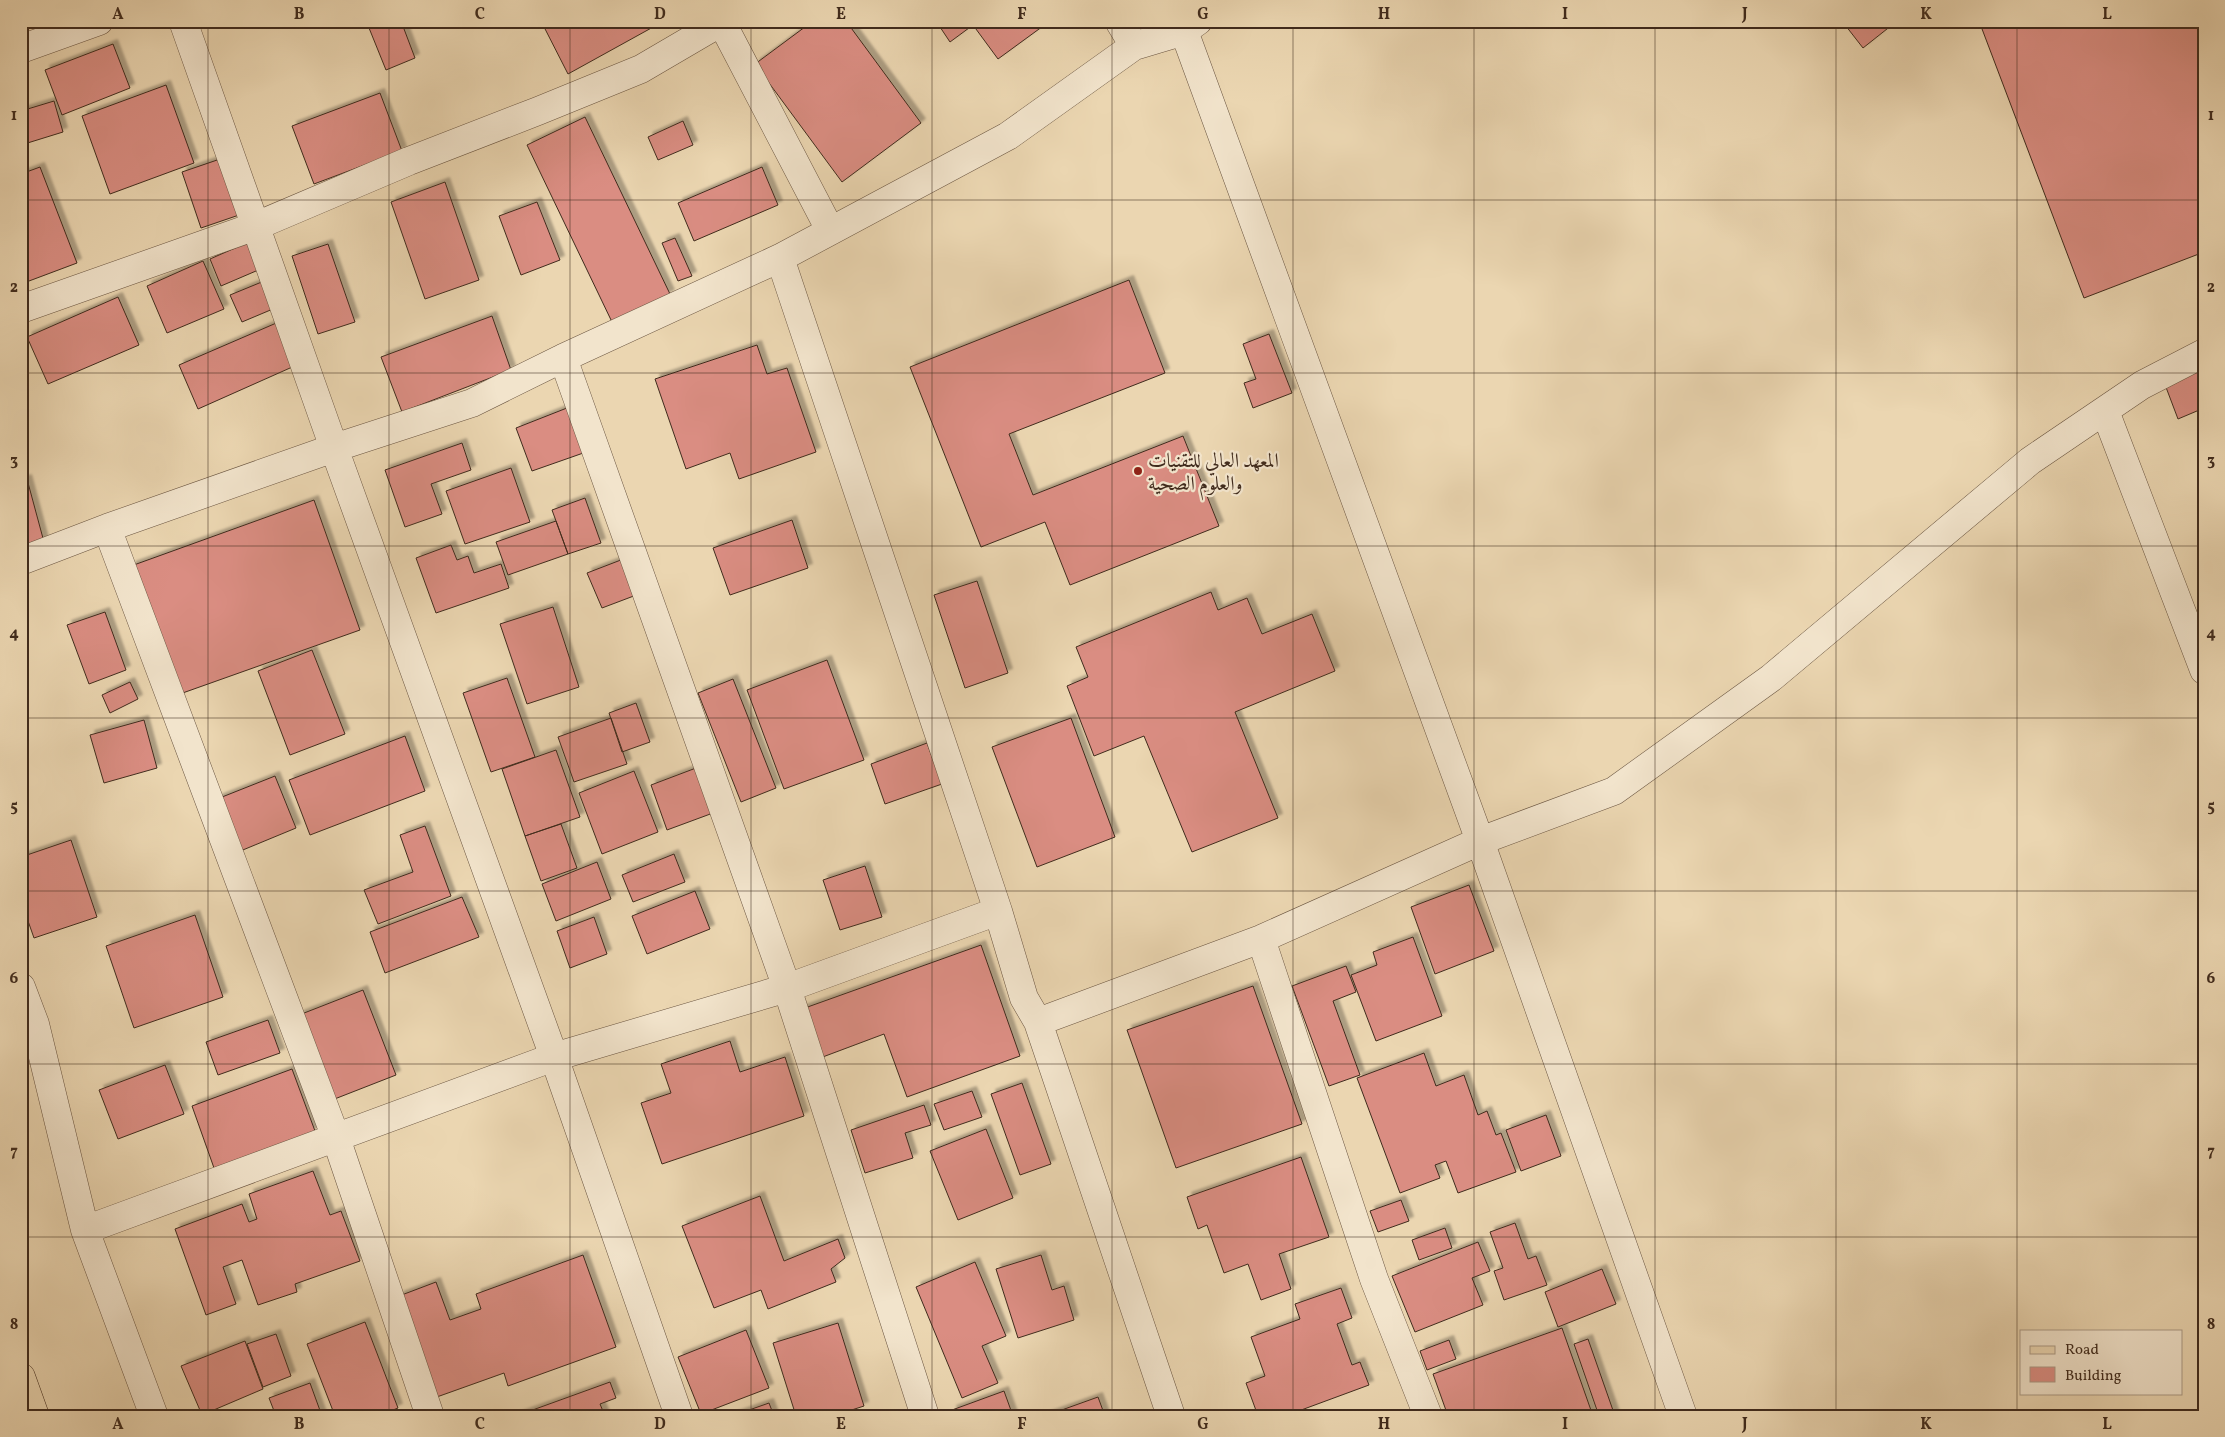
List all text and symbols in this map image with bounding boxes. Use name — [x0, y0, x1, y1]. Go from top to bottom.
text: A — [112, 4, 124, 26]
text: B — [294, 4, 305, 26]
text: C — [475, 4, 485, 26]
text: D — [654, 4, 666, 26]
text: E — [836, 4, 846, 26]
text: F — [1017, 4, 1027, 26]
text: G — [1197, 4, 1209, 26]
text: H — [1378, 4, 1390, 26]
text: I — [1562, 4, 1568, 26]
text: J — [1741, 4, 1748, 26]
text: K — [1920, 4, 1932, 26]
text: L — [2102, 4, 2112, 26]
text: 1 — [11, 105, 17, 127]
text: 1 — [2208, 105, 2214, 127]
text: 2 — [10, 277, 18, 299]
text: 2 — [2207, 277, 2215, 299]
place label: المعهد العالي للتقنيات والعلوم الصحية — [1148, 448, 1279, 501]
text: 3 — [10, 450, 18, 472]
text: 3 — [2207, 450, 2215, 472]
marker: المعهد العالي للتقنيات والعلوم الصحية — [1132, 465, 1144, 477]
text: 4 — [9, 623, 19, 645]
text: 4 — [2206, 623, 2216, 645]
text: 5 — [10, 796, 18, 818]
text: 5 — [2207, 796, 2215, 818]
text: 6 — [10, 968, 19, 990]
text: 6 — [2207, 968, 2216, 990]
text: 7 — [10, 1141, 18, 1163]
text: 7 — [2207, 1141, 2215, 1163]
text: 8 — [10, 1314, 18, 1336]
text: 8 — [2207, 1314, 2215, 1336]
legend — [2020, 1330, 2182, 1394]
text: Road — [2065, 1340, 2099, 1361]
text: Building — [2065, 1366, 2122, 1387]
text: A — [112, 1414, 124, 1436]
text: B — [294, 1414, 305, 1436]
text: C — [475, 1414, 485, 1436]
text: D — [654, 1414, 666, 1436]
text: E — [836, 1414, 846, 1436]
text: F — [1017, 1414, 1027, 1436]
text: G — [1197, 1414, 1209, 1436]
text: H — [1378, 1414, 1390, 1436]
text: I — [1562, 1414, 1568, 1436]
text: J — [1741, 1414, 1748, 1436]
text: K — [1920, 1414, 1932, 1436]
text: L — [2102, 1414, 2112, 1436]

